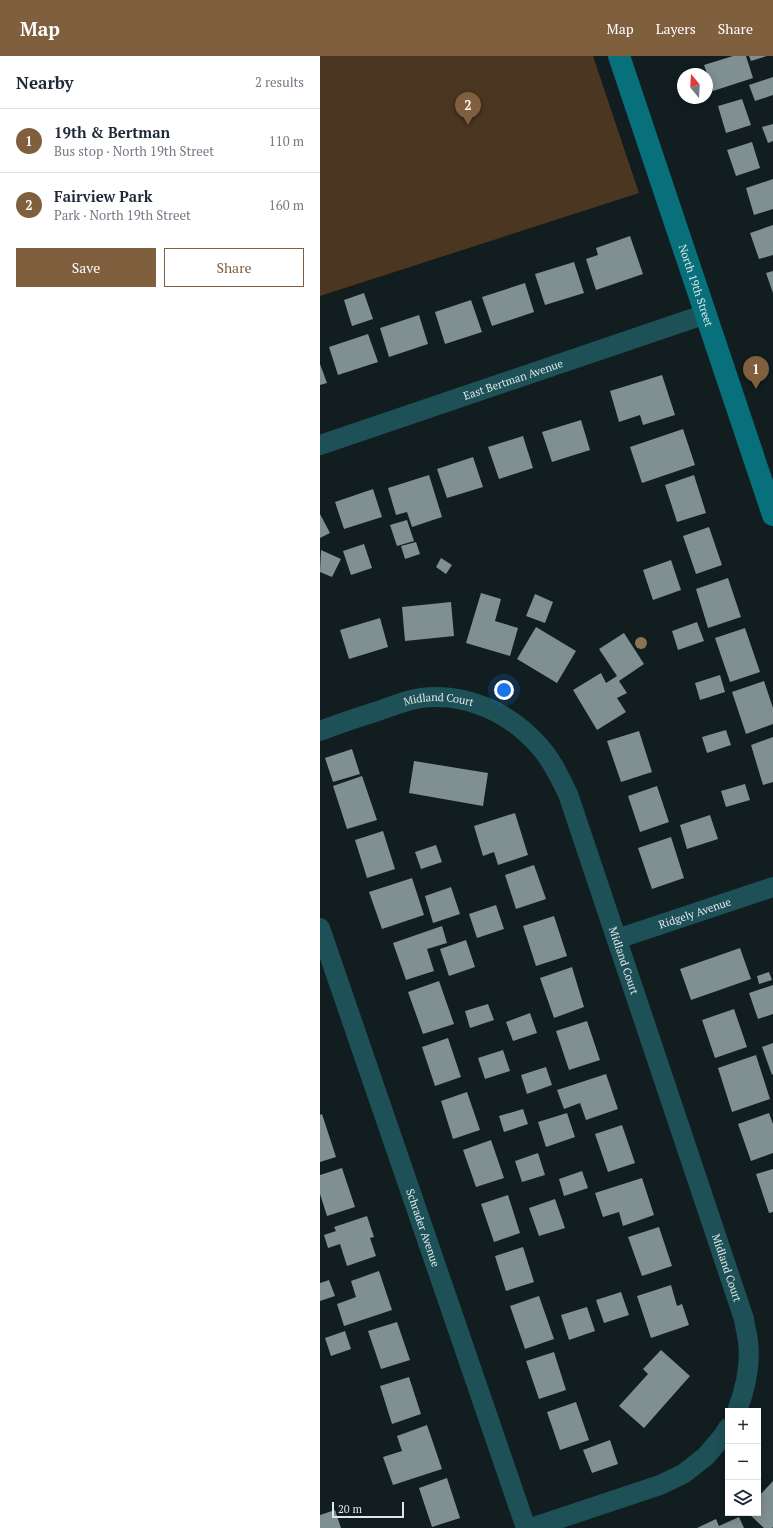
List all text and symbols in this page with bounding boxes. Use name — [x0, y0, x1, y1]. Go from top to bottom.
text: Map — [20, 16, 60, 41]
text: Map — [607, 19, 634, 38]
text: Layers — [656, 19, 696, 38]
text: Share — [718, 19, 753, 38]
north arrow — [677, 68, 713, 104]
text: Nearby — [16, 71, 74, 94]
text: 2 results — [255, 73, 304, 91]
pin: 2 — [455, 92, 481, 125]
text: 19th & Bertman — [54, 122, 170, 142]
text: 1 — [25, 132, 33, 150]
text: 110 m — [269, 132, 304, 150]
text: Bus stop · North 19th Street — [54, 142, 214, 160]
text: Fairview Park — [54, 186, 152, 206]
text: 2 — [25, 196, 33, 214]
text: 160 m — [269, 196, 304, 214]
text: Park · North 19th Street — [54, 206, 191, 224]
street label: North 19th Street — [676, 242, 716, 328]
button: Save — [16, 248, 156, 287]
button: Share — [164, 248, 304, 287]
street label: East Bertman Avenue — [462, 356, 565, 403]
pin: 1 — [743, 356, 769, 389]
your location — [494, 680, 514, 700]
street label: Midland Court — [402, 690, 475, 709]
street label: Ridgely Avenue — [657, 894, 733, 932]
street label: Midland Court — [606, 925, 642, 996]
street label: Schrader Avenue — [403, 1187, 443, 1269]
street label: Midland Court — [709, 1232, 745, 1304]
map controls — [725, 1408, 761, 1516]
button: + — [725, 1408, 761, 1444]
button: − — [725, 1444, 761, 1480]
button: layers — [725, 1480, 761, 1516]
scale bar — [332, 1500, 404, 1519]
text: 20 m — [338, 1502, 362, 1516]

